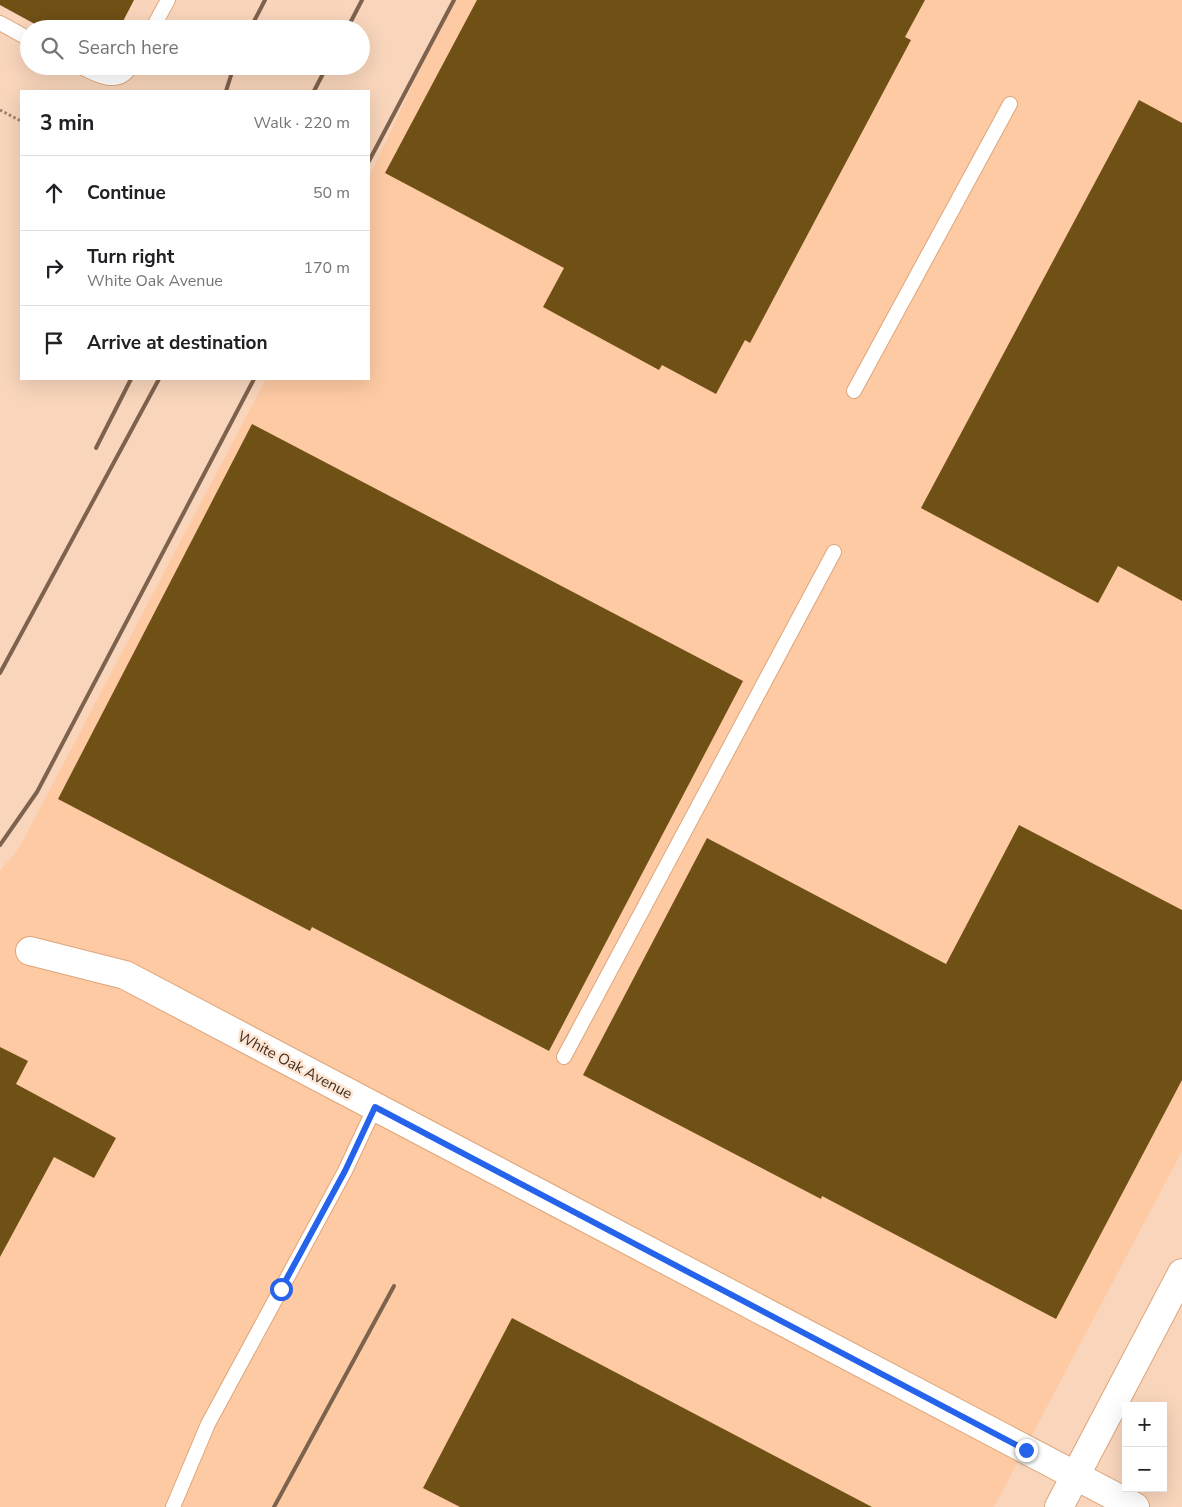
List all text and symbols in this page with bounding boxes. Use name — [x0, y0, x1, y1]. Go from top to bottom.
search box — [20, 20, 370, 75]
icon: search — [38, 34, 66, 62]
text: Search here — [78, 35, 179, 61]
text: 3 min — [40, 109, 94, 137]
text: Walk · 220 m — [254, 112, 350, 134]
icon: ahead — [40, 179, 68, 207]
text: Continue — [87, 180, 166, 206]
text: 50 m — [313, 182, 350, 204]
text: Turn right — [87, 244, 174, 270]
icon: right — [40, 254, 68, 282]
text: 170 m — [303, 257, 350, 279]
text: White Oak Avenue — [87, 270, 223, 292]
icon: arrive — [40, 329, 68, 357]
text: Arrive at destination — [87, 330, 268, 356]
street label: White Oak Avenue — [234, 1026, 356, 1104]
route start — [270, 1278, 293, 1301]
map controls — [1122, 1402, 1167, 1492]
button: + — [1122, 1402, 1167, 1447]
route end — [1015, 1439, 1038, 1462]
button: − — [1122, 1447, 1167, 1492]

